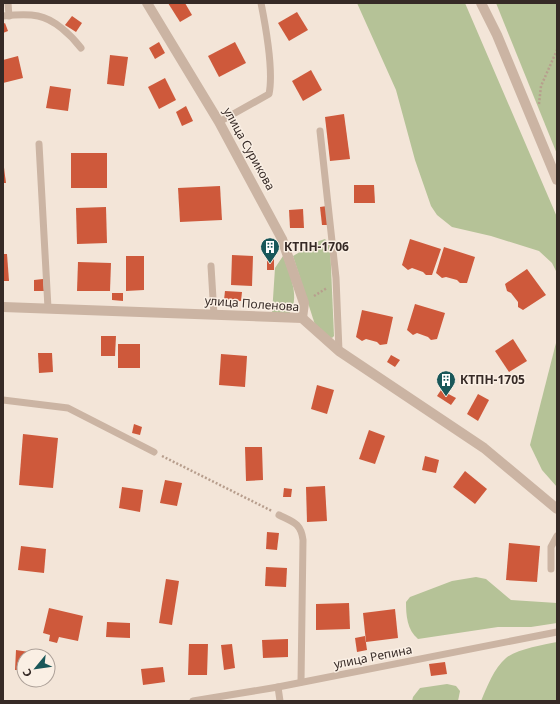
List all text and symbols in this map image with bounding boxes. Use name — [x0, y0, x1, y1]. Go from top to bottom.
street label: улица Сурикова — [220, 104, 279, 193]
building icon: КТПН-1706 — [259, 236, 281, 264]
place label: КТПН-1706 — [284, 238, 349, 255]
street label: улица Поленова — [204, 292, 300, 315]
building icon: КТПН-1705 — [435, 369, 457, 397]
place label: КТПН-1705 — [460, 371, 525, 388]
street label: улица Репина — [332, 641, 414, 672]
north arrow — [16, 648, 56, 688]
text: С — [19, 666, 35, 680]

